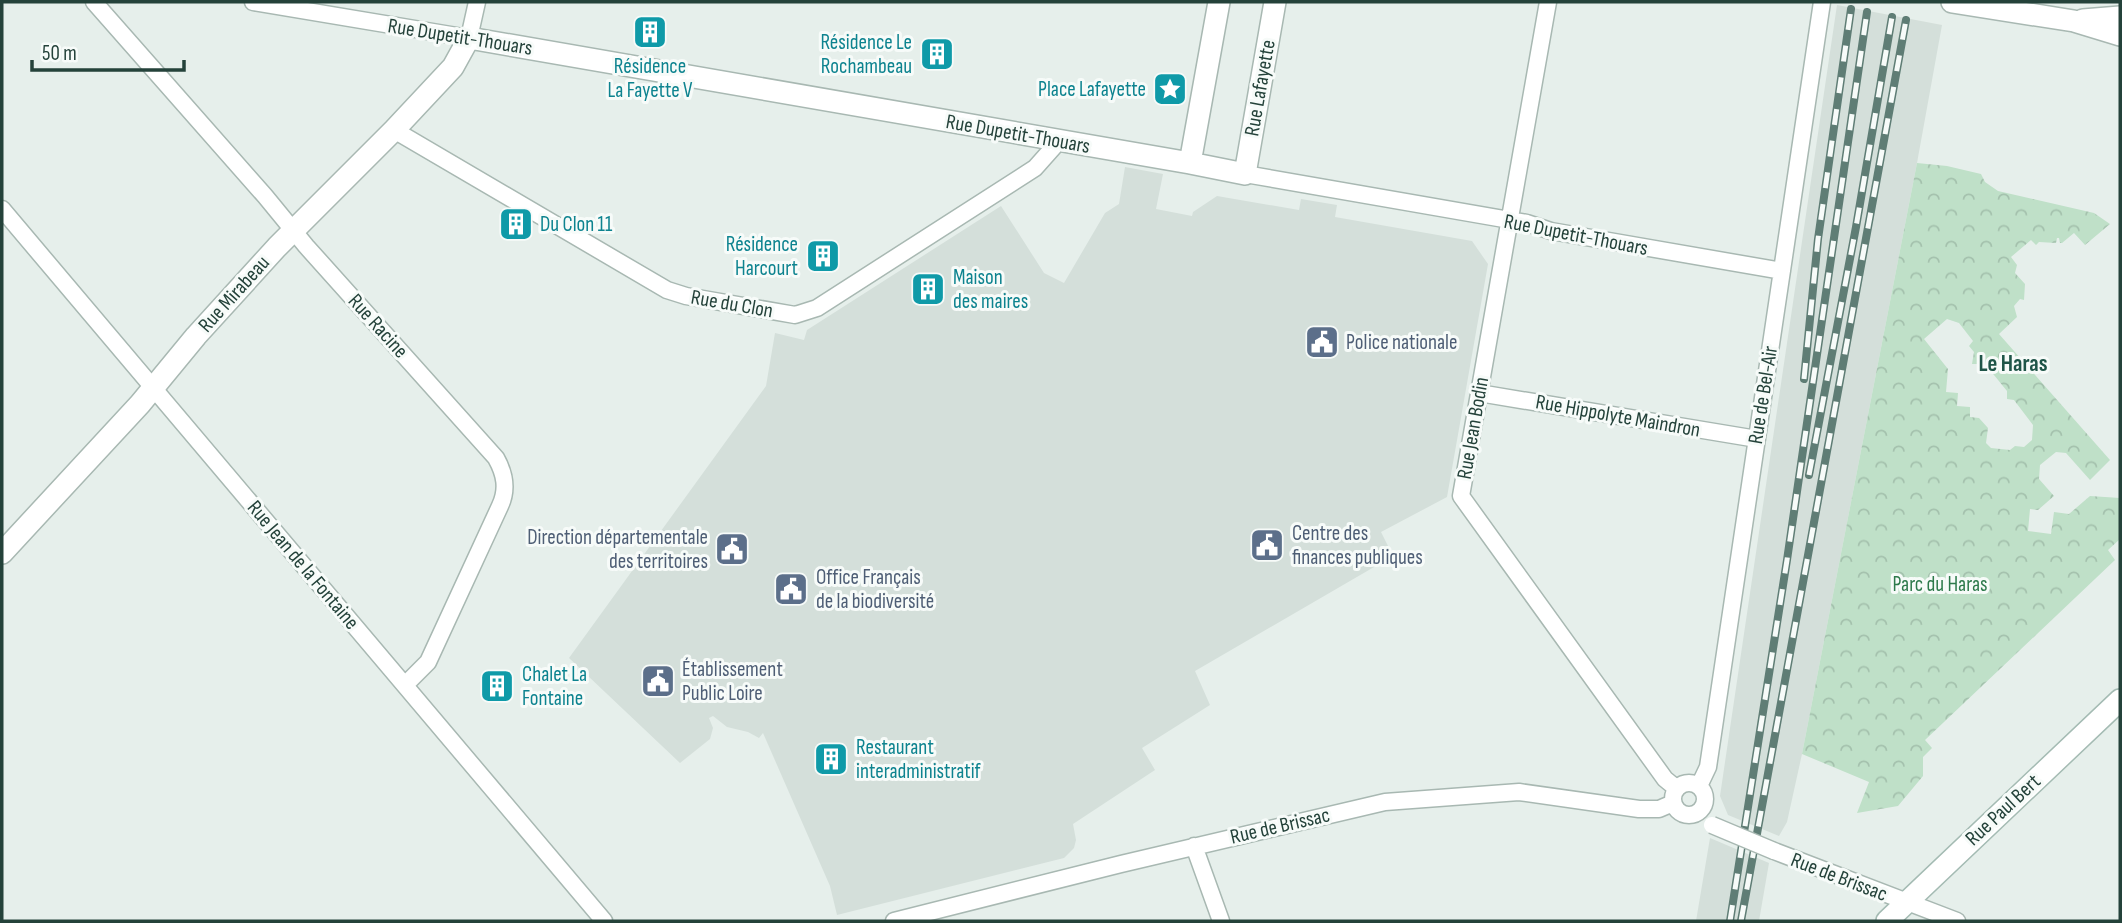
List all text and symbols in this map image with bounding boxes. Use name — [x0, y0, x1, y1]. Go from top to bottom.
street label: Rue Dupetit-Thouars — [386, 13, 534, 61]
building icon: Résidence La Fayette V — [631, 13, 669, 51]
scale bar — [32, 28, 184, 72]
place label: Résidence Le Rochambeau — [820, 30, 912, 79]
building icon: Résidence Le Rochambeau — [918, 35, 956, 73]
street label: Rue Lafayette — [1239, 38, 1281, 138]
text: 50 m — [42, 41, 77, 66]
place label: Résidence La Fayette V — [608, 54, 693, 103]
place icon: Place Lafayette — [1151, 70, 1189, 108]
place label: Place Lafayette — [1038, 77, 1146, 102]
street label: Rue Dupetit-Thouars — [944, 109, 1092, 159]
building icon: Du Clon 11 — [497, 205, 535, 243]
street label: Rue Dupetit-Thouars — [1502, 209, 1650, 261]
place label: Du Clon 11 — [540, 212, 613, 237]
place label: Résidence Harcourt — [726, 232, 798, 281]
building icon: Résidence Harcourt — [804, 237, 842, 275]
street label: Rue Mirabeau — [193, 251, 275, 337]
place label: Maison des maires — [953, 265, 1028, 314]
building icon: Maison des maires — [909, 270, 947, 308]
street label: Rue du Clon — [689, 284, 775, 324]
street label: Rue Racine — [343, 289, 413, 363]
public building icon: Police nationale — [1303, 323, 1341, 361]
place label: Police nationale — [1346, 330, 1457, 355]
street label: Rue de Bel-Air — [1743, 344, 1783, 446]
district label: Le Haras — [1978, 350, 2048, 378]
street label: Rue Jean Bodin — [1452, 375, 1494, 481]
street label: Rue Hippolyte Maindron — [1534, 389, 1702, 443]
street label: Rue Jean de la Fontaine — [242, 495, 364, 635]
place label: Centre des finances publiques — [1292, 521, 1423, 570]
place label: Direction départementale des territoires — [527, 525, 708, 574]
public building icon: Centre des finances publiques — [1248, 526, 1286, 564]
public building icon: Direction départementale des territoires — [713, 530, 751, 568]
place label: Office Français de la biodiversité — [816, 565, 934, 614]
public building icon: Office Français de la biodiversité — [772, 570, 810, 608]
park label: Parc du Haras — [1892, 572, 1988, 597]
place label: Établissement Public Loire — [682, 657, 783, 706]
place label: Chalet La Fontaine — [522, 662, 587, 711]
public building icon: Établissement Public Loire — [639, 662, 677, 700]
building icon: Chalet La Fontaine — [478, 667, 516, 705]
place label: Restaurant interadministratif — [856, 735, 982, 784]
building icon: Restaurant interadministratif — [812, 740, 850, 778]
street label: Rue Paul Bert — [1960, 769, 2046, 851]
street label: Rue de Brissac — [1228, 802, 1332, 850]
street label: Rue de Brissac — [1787, 847, 1891, 907]

